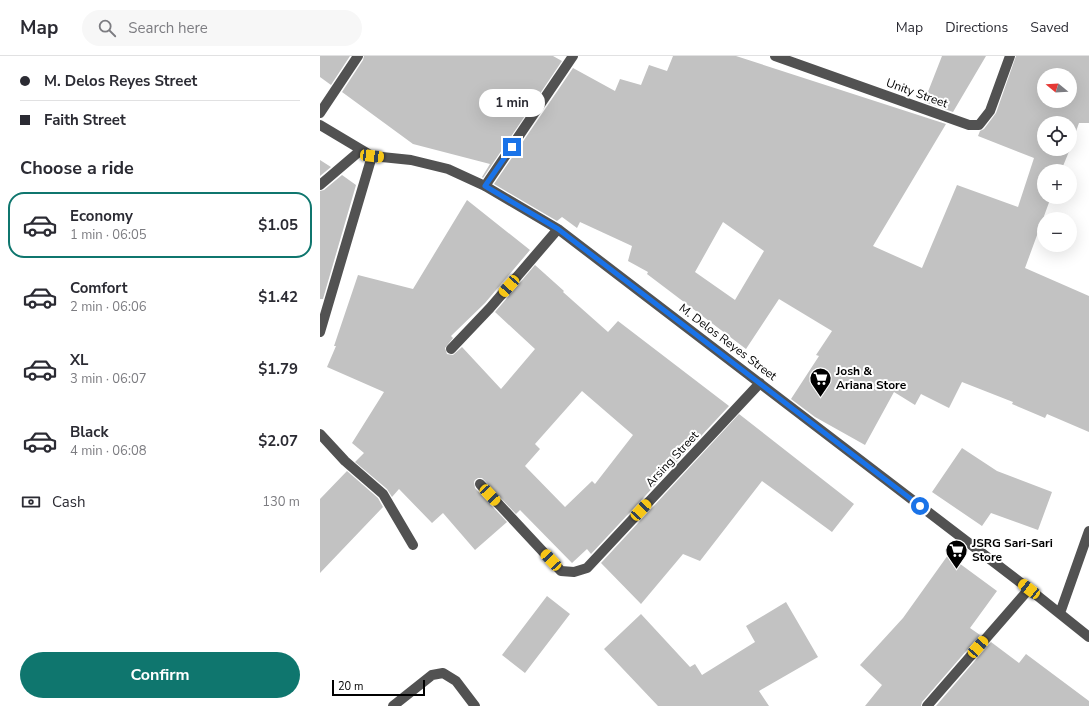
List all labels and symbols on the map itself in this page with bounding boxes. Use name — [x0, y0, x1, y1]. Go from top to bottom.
north arrow — [1037, 68, 1077, 108]
street label: Unity Street — [884, 74, 951, 112]
callout: 1 min — [479, 89, 545, 117]
route end — [503, 138, 521, 156]
car — [359, 149, 385, 163]
car — [497, 273, 521, 299]
street label: M. Delos Reyes Street — [676, 300, 781, 385]
place label: Josh & Ariana Store — [835, 363, 907, 393]
supermarket icon: Josh & Ariana Store — [807, 365, 833, 398]
street label: Arsing Street — [642, 427, 703, 490]
car — [477, 482, 503, 508]
car — [628, 497, 654, 523]
route start — [911, 497, 929, 515]
place label: JSRG Sari-Sari Store — [971, 535, 1053, 565]
supermarket icon: JSRG Sari-Sari Store — [943, 537, 969, 570]
car — [538, 547, 564, 573]
car — [1016, 577, 1042, 601]
car — [966, 634, 990, 660]
scale bar — [332, 678, 425, 697]

